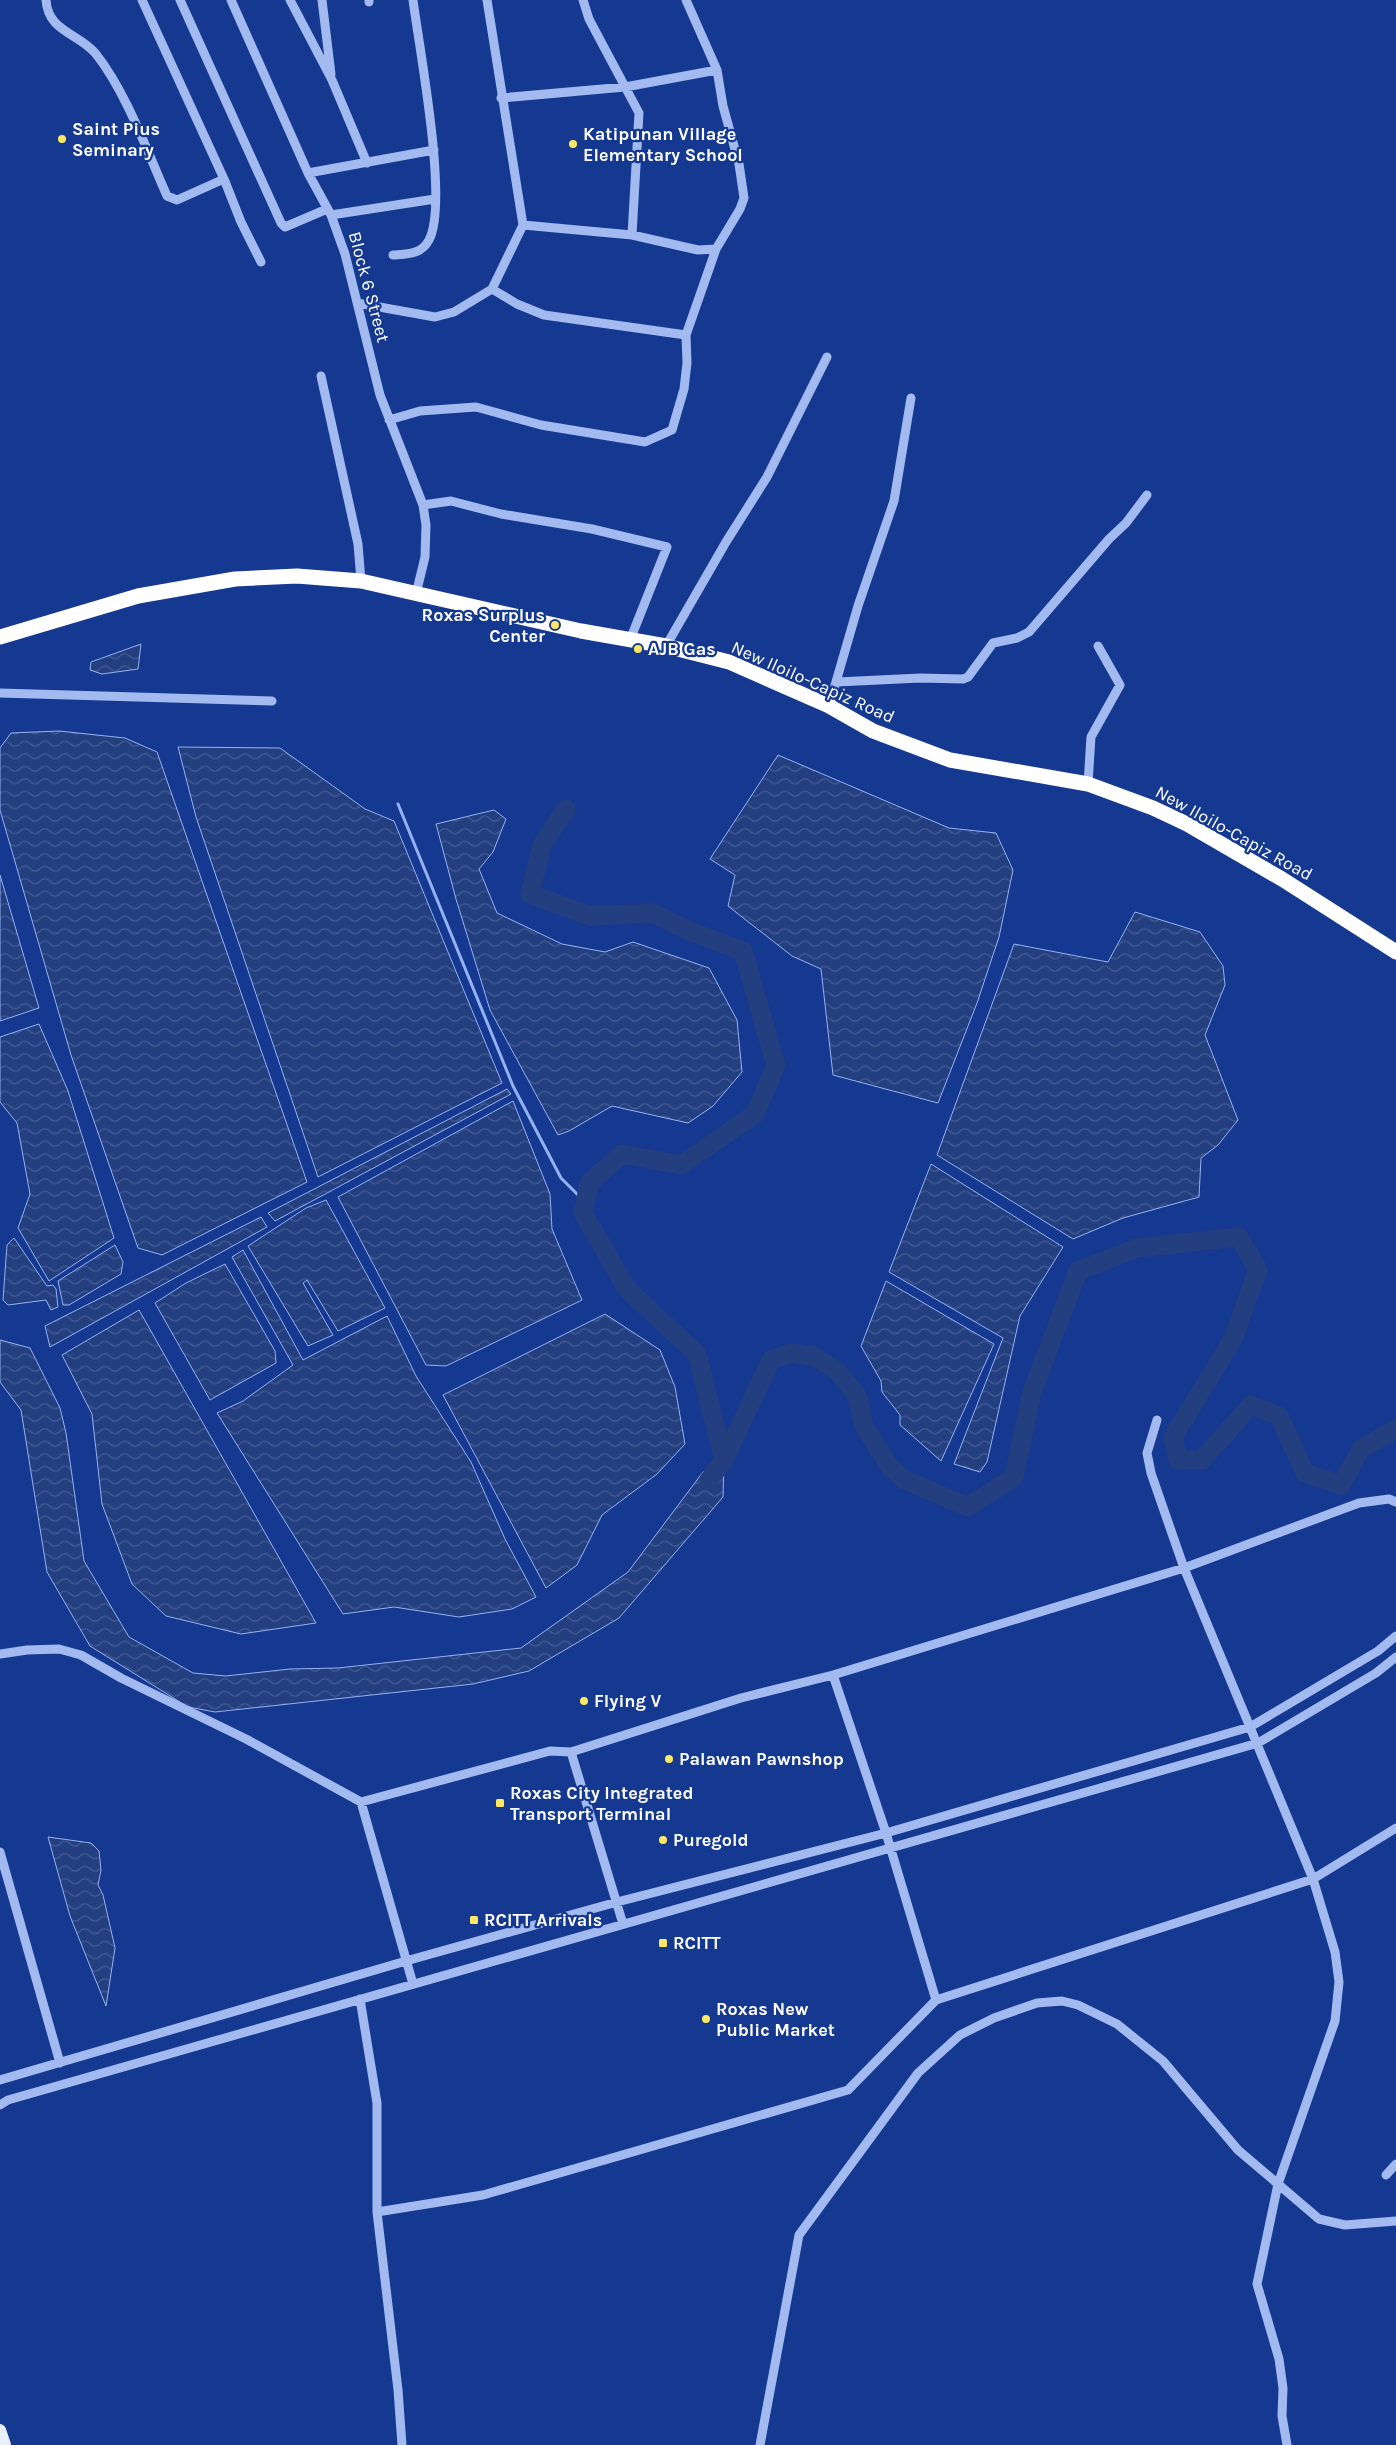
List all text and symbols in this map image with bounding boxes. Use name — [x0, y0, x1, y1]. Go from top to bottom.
place label: Saint Pius Seminary — [72, 118, 160, 161]
place label: Katipunan Village Elementary School — [583, 123, 743, 166]
marker: Saint Pius Seminary — [56, 133, 68, 145]
marker: Katipunan Village Elementary School — [567, 138, 579, 150]
street label: Block 6 Street — [344, 229, 394, 345]
place label: Roxas Surplus Center — [422, 604, 545, 647]
marker: Roxas Surplus Center — [549, 619, 561, 631]
street label: New Iloilo-Capiz Road — [728, 636, 898, 728]
place label: AJB Gas — [648, 638, 716, 660]
marker: AJB Gas — [632, 643, 644, 655]
street label: New Iloilo-Capiz Road — [1152, 781, 1316, 885]
place label: Flying V — [594, 1690, 662, 1712]
marker: Flying V — [578, 1695, 590, 1707]
place label: Palawan Pawnshop — [679, 1748, 844, 1770]
marker: Palawan Pawnshop — [663, 1753, 675, 1765]
place label: Roxas City Integrated Transport Terminal — [510, 1782, 693, 1825]
marker: Roxas City Integrated Transport Terminal — [494, 1797, 506, 1809]
place label: Puregold — [673, 1829, 749, 1851]
marker: Puregold — [657, 1834, 669, 1846]
place label: RCITT Arrivals — [484, 1909, 602, 1931]
marker: RCITT Arrivals — [468, 1914, 480, 1926]
place label: RCITT — [673, 1932, 721, 1954]
marker: RCITT — [657, 1937, 669, 1949]
place label: Roxas New Public Market — [716, 1998, 835, 2041]
marker: Roxas New Public Market — [700, 2013, 712, 2025]

